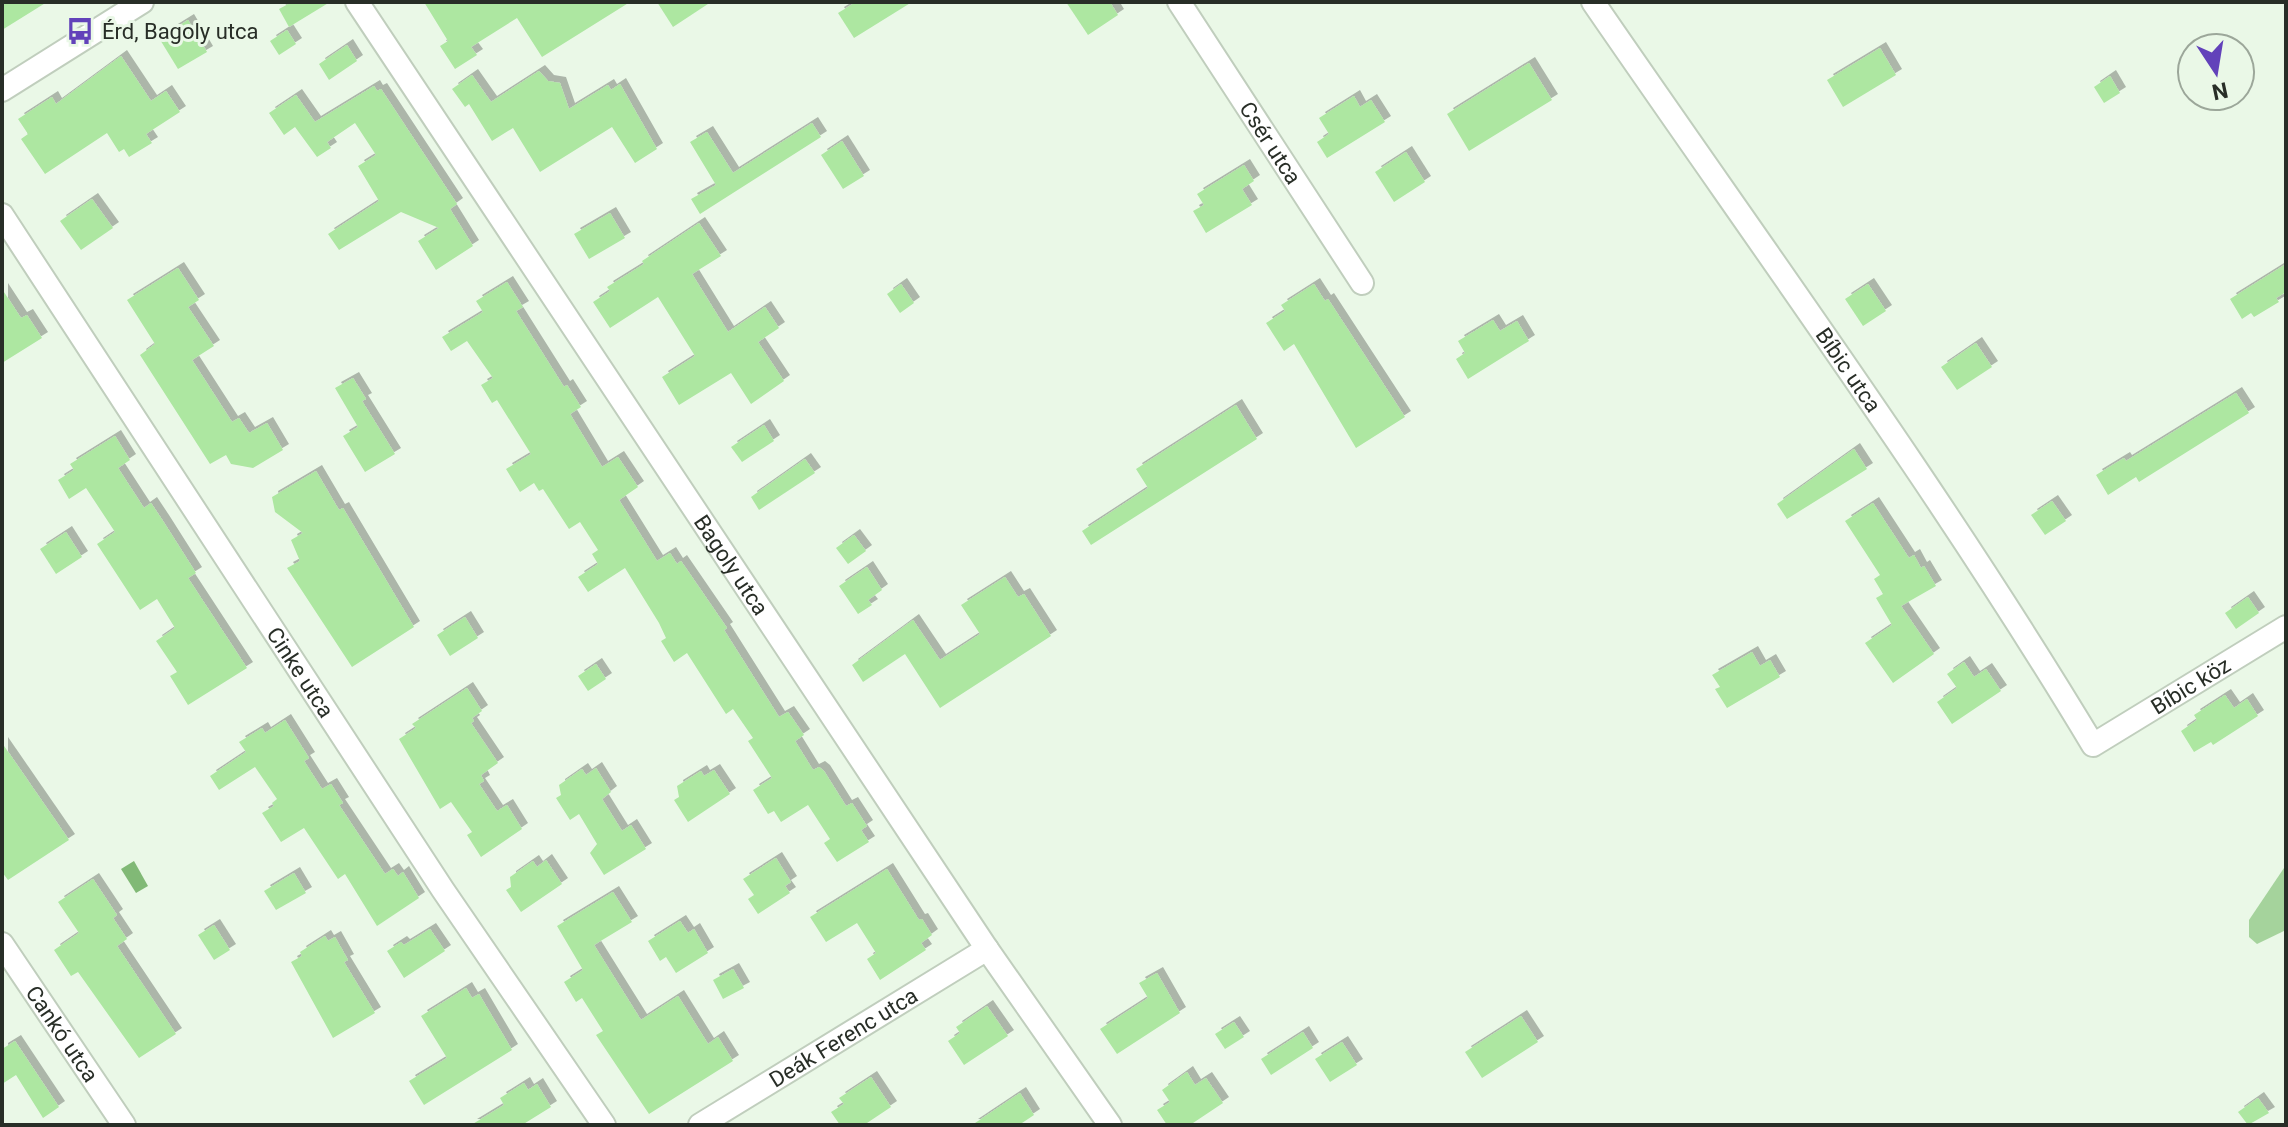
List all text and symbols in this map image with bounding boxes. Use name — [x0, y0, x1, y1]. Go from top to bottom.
bus stop icon: Érd, Bagoly utca — [65, 16, 95, 46]
place label: Érd, Bagoly utca — [102, 19, 259, 44]
north arrow — [2176, 32, 2256, 112]
text: N — [2210, 77, 2230, 105]
street label: Csér utca — [1235, 97, 1307, 189]
street label: Bíbic utca — [1811, 323, 1886, 417]
street label: Bagoly utca — [689, 510, 774, 619]
street label: Cinke utca — [262, 622, 339, 722]
street label: Bíbic köz — [2146, 652, 2235, 719]
street label: Cankó utca — [21, 981, 104, 1086]
street label: Deák Ferenc utca — [765, 982, 922, 1092]

